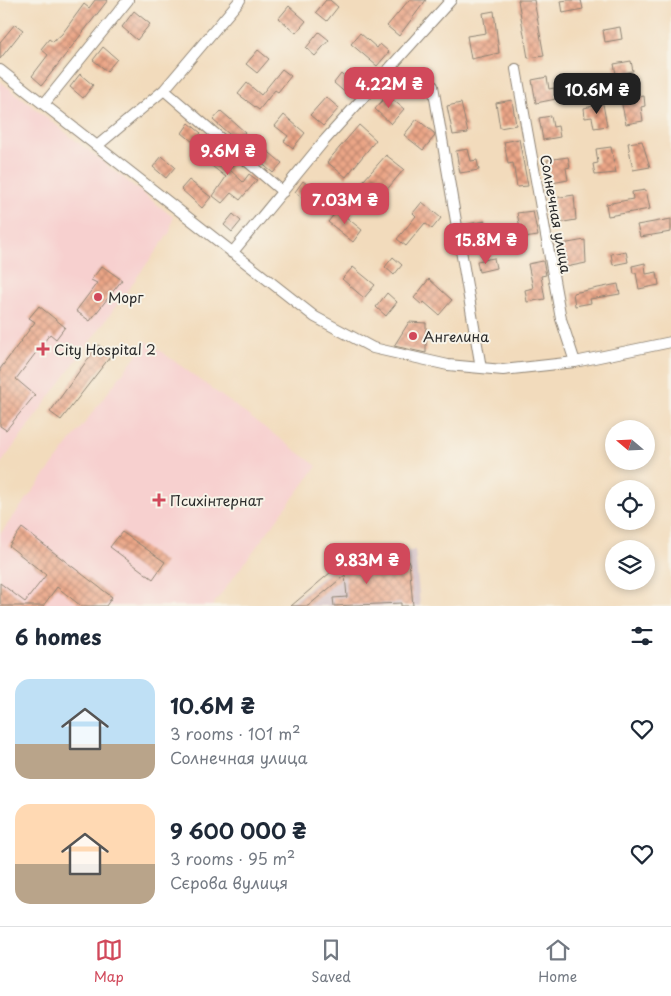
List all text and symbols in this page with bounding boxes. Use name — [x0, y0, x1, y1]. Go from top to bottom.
pin: 4.22M ₴ — [343, 66, 435, 109]
text: 4.22M ₴ — [355, 71, 423, 95]
pin: 10.6M ₴ — [551, 72, 643, 115]
text: 10.6M ₴ — [565, 77, 629, 101]
pin: 9.6M ₴ — [187, 134, 269, 176]
text: 9.6M ₴ — [201, 138, 255, 162]
street label: Солнечная улица — [535, 153, 577, 275]
pin: 7.03M ₴ — [299, 182, 391, 225]
text: 7.03M ₴ — [312, 187, 378, 211]
pin: 15.8M ₴ — [440, 222, 532, 265]
text: 15.8M ₴ — [455, 227, 517, 251]
place label: Морг — [108, 287, 144, 308]
marker: Морг — [92, 291, 104, 303]
place label: Ангелина — [423, 326, 489, 347]
marker: Ангелина — [407, 330, 419, 342]
place label: City Hospital 2 — [54, 339, 156, 360]
marker: City Hospital 2 — [36, 342, 50, 356]
north arrow — [605, 420, 655, 470]
map controls — [605, 420, 655, 590]
button: locate — [605, 480, 655, 530]
place label: Психінтернат — [170, 490, 264, 511]
marker: Психінтернат — [152, 493, 166, 507]
button: layers — [605, 540, 655, 590]
pin: 9.83M ₴ — [321, 542, 413, 585]
text: 9.83M ₴ — [335, 547, 399, 571]
text: 6 homes — [15, 620, 101, 652]
icon: filters — [628, 622, 656, 650]
text: 10.6M ₴ — [170, 689, 255, 721]
icon: home — [55, 699, 115, 759]
icon: heart — [628, 715, 656, 743]
text: 3 rooms · 101 m² — [170, 721, 301, 745]
text: Солнечная улица — [170, 745, 308, 769]
text: 9 600 000 ₴ — [170, 814, 306, 846]
icon: home — [55, 824, 115, 884]
icon: heart — [628, 840, 656, 868]
text: 3 rooms · 95 m² — [170, 846, 295, 870]
text: Сєрова вулиця — [170, 870, 288, 894]
tab: Map — [94, 936, 124, 987]
tab: Saved — [311, 936, 351, 987]
tab: Home — [538, 936, 577, 987]

